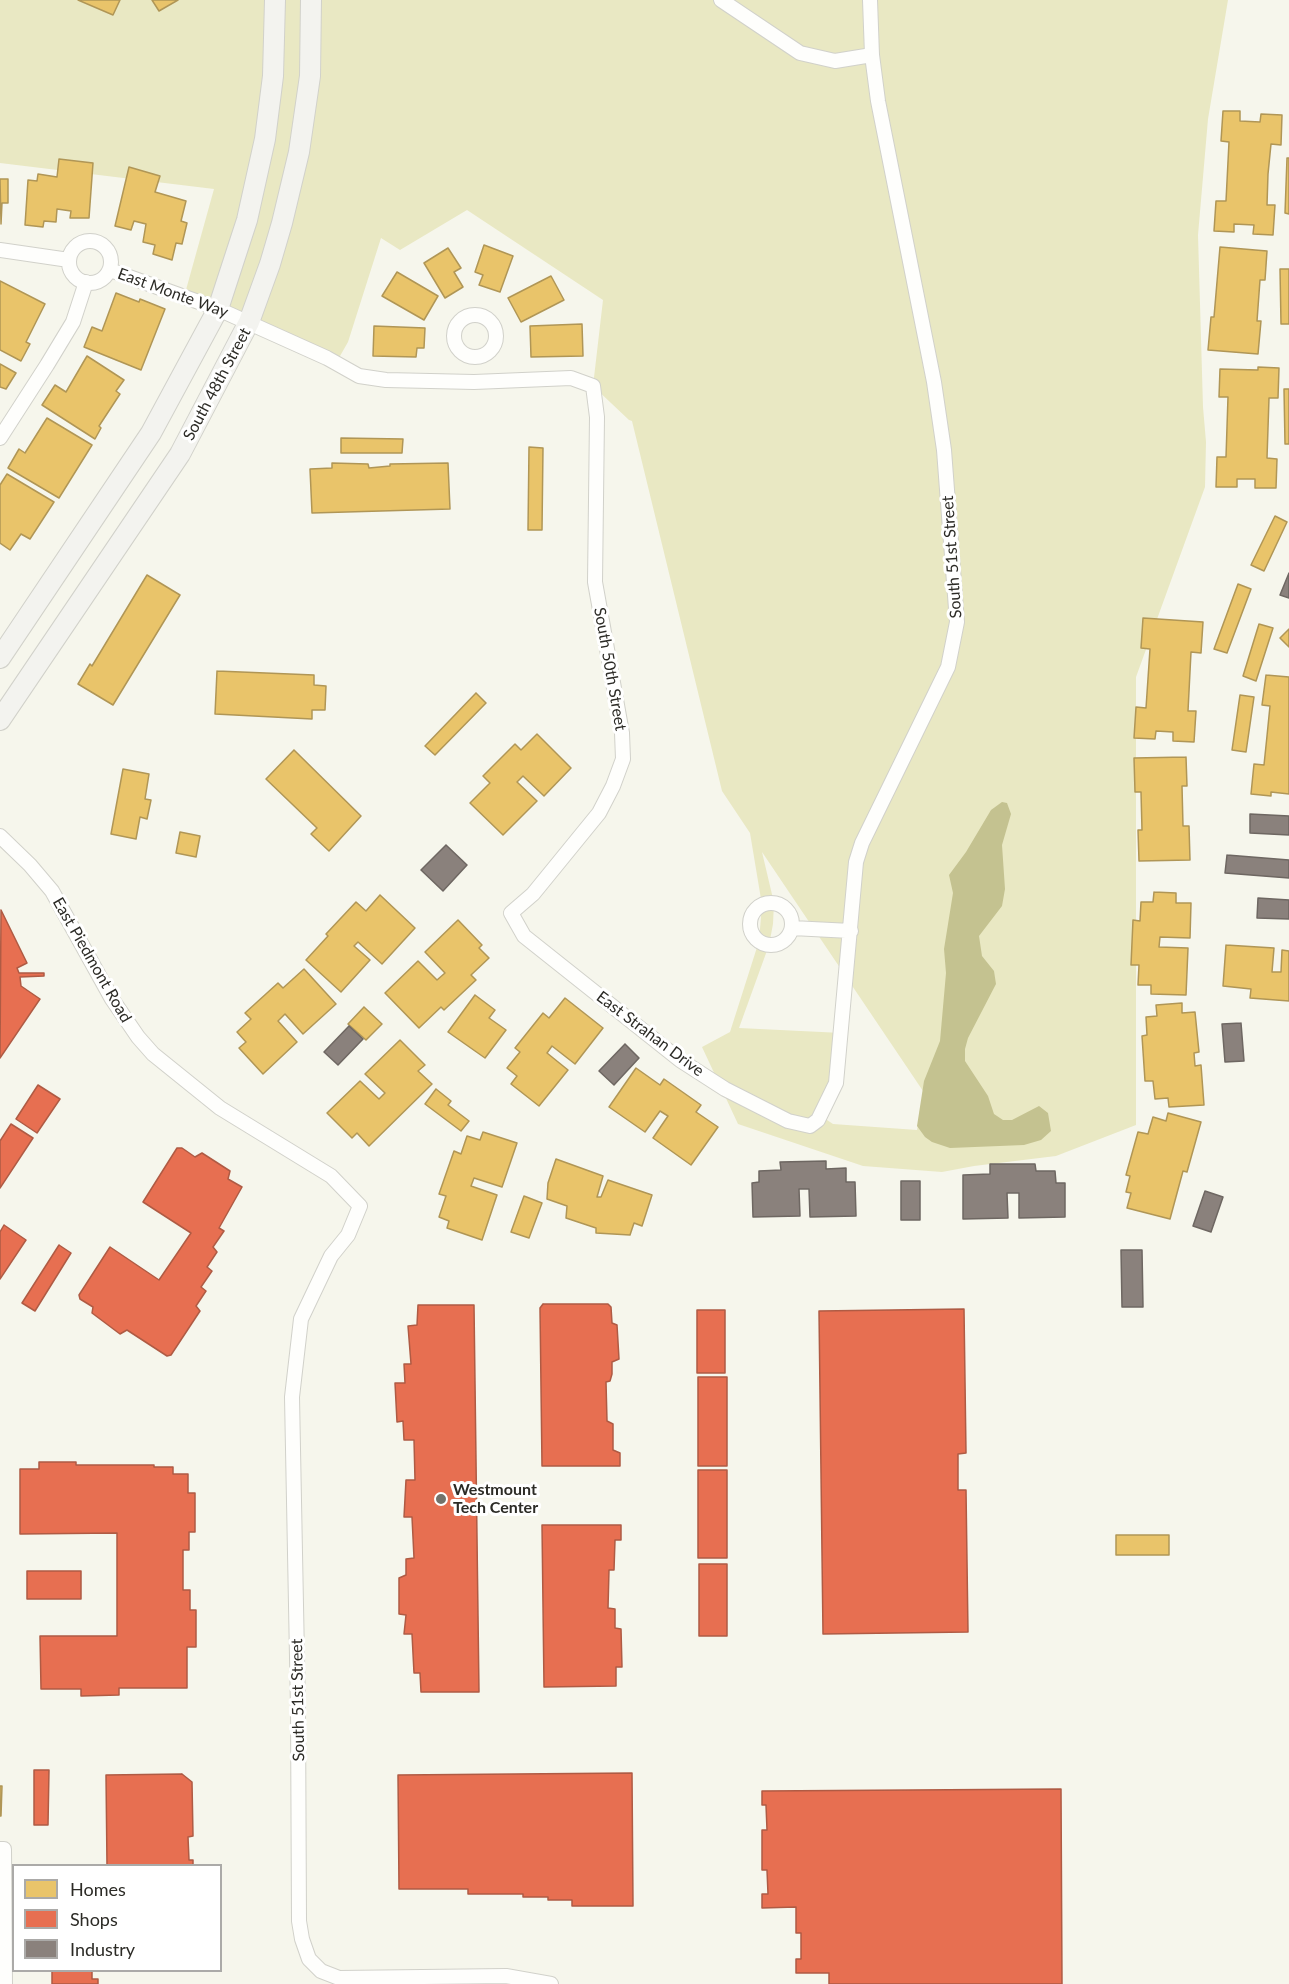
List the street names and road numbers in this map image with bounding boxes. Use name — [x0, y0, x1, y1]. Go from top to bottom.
street label: East Monte Way — [115, 264, 231, 322]
street label: South 48th Street — [179, 324, 255, 444]
street label: South 51st Street — [938, 495, 966, 619]
street label: South 50th Street — [590, 606, 630, 732]
street label: East Piedmont Road — [48, 894, 136, 1026]
street label: East Strahan Drive — [592, 987, 708, 1081]
street label: South 51st Street — [287, 1638, 309, 1762]

